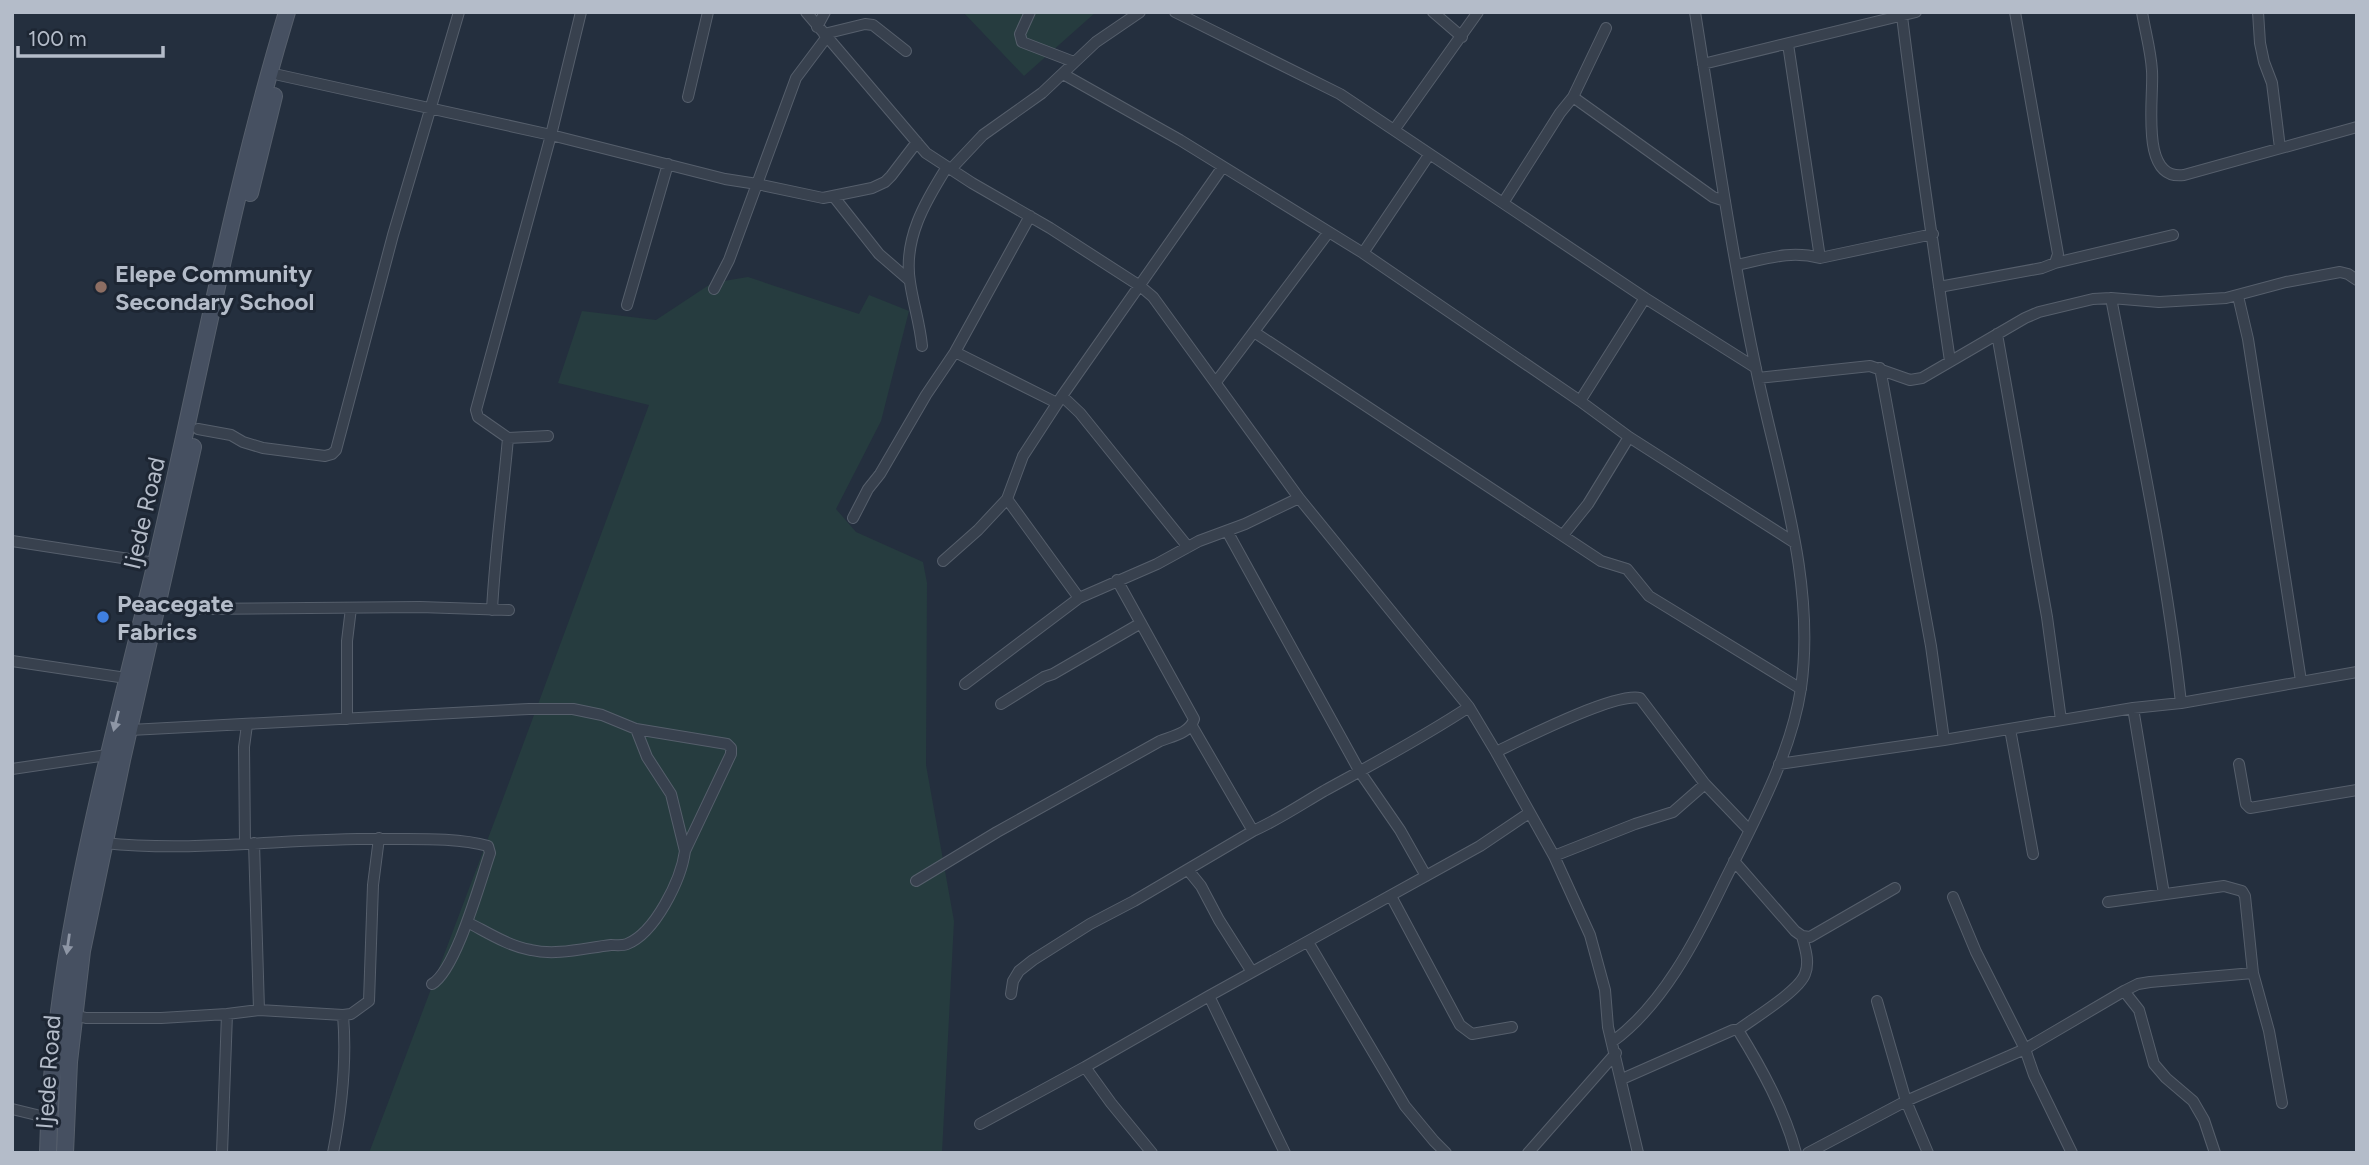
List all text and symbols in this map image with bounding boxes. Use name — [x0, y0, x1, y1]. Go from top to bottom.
scale bar — [18, 14, 163, 58]
text: 100 m — [28, 26, 87, 51]
place label: Elepe Community Secondary School — [115, 259, 314, 316]
marker: Elepe Community Secondary School — [93, 279, 109, 295]
street label: Ijede Road — [117, 454, 171, 572]
place label: Peacegate Fabrics — [117, 589, 234, 646]
marker: Peacegate Fabrics — [95, 609, 111, 625]
one-way arrow — [110, 710, 121, 732]
one-way arrow — [63, 933, 74, 955]
street label: Ijede Road — [30, 1014, 66, 1130]

